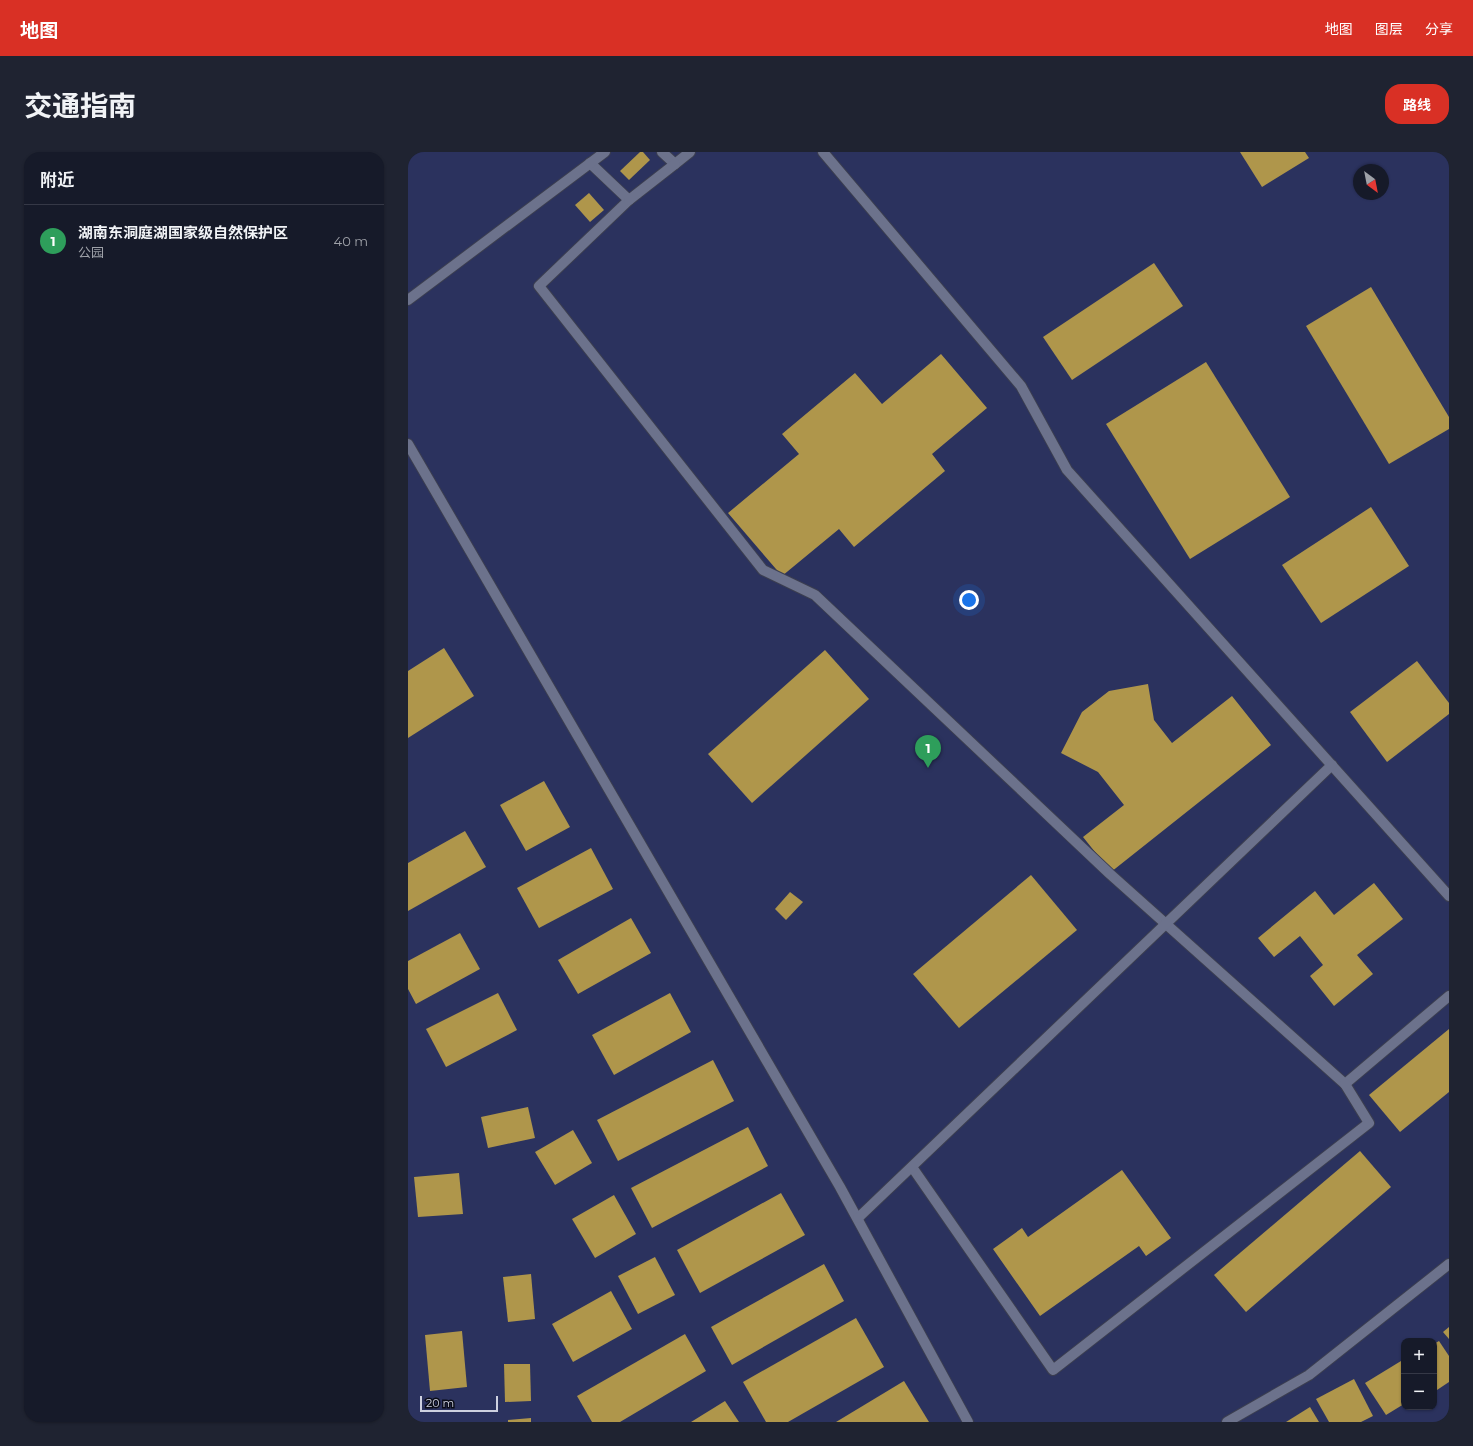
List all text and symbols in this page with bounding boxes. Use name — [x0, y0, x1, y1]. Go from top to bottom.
text: 地图 — [20, 19, 58, 42]
text: 地图 — [1325, 20, 1353, 38]
text: 图层 — [1375, 20, 1403, 38]
text: 分享 — [1425, 20, 1453, 38]
button: 路线 — [1385, 84, 1449, 124]
text: 交通指南 — [24, 89, 136, 123]
north arrow — [1353, 164, 1389, 200]
text: 附近 — [40, 170, 74, 190]
text: 湖南东洞庭湖国家级自然保护区 — [78, 223, 288, 242]
text: 1 — [50, 233, 56, 249]
text: 40 m — [334, 233, 368, 249]
text: 公园 — [78, 244, 104, 260]
your location — [959, 590, 979, 610]
pin: 1 — [915, 735, 941, 768]
map controls — [1401, 1338, 1437, 1410]
button: + — [1401, 1338, 1437, 1374]
button: − — [1401, 1374, 1437, 1410]
scale bar — [420, 1394, 498, 1413]
text: 20 m — [426, 1396, 454, 1410]

